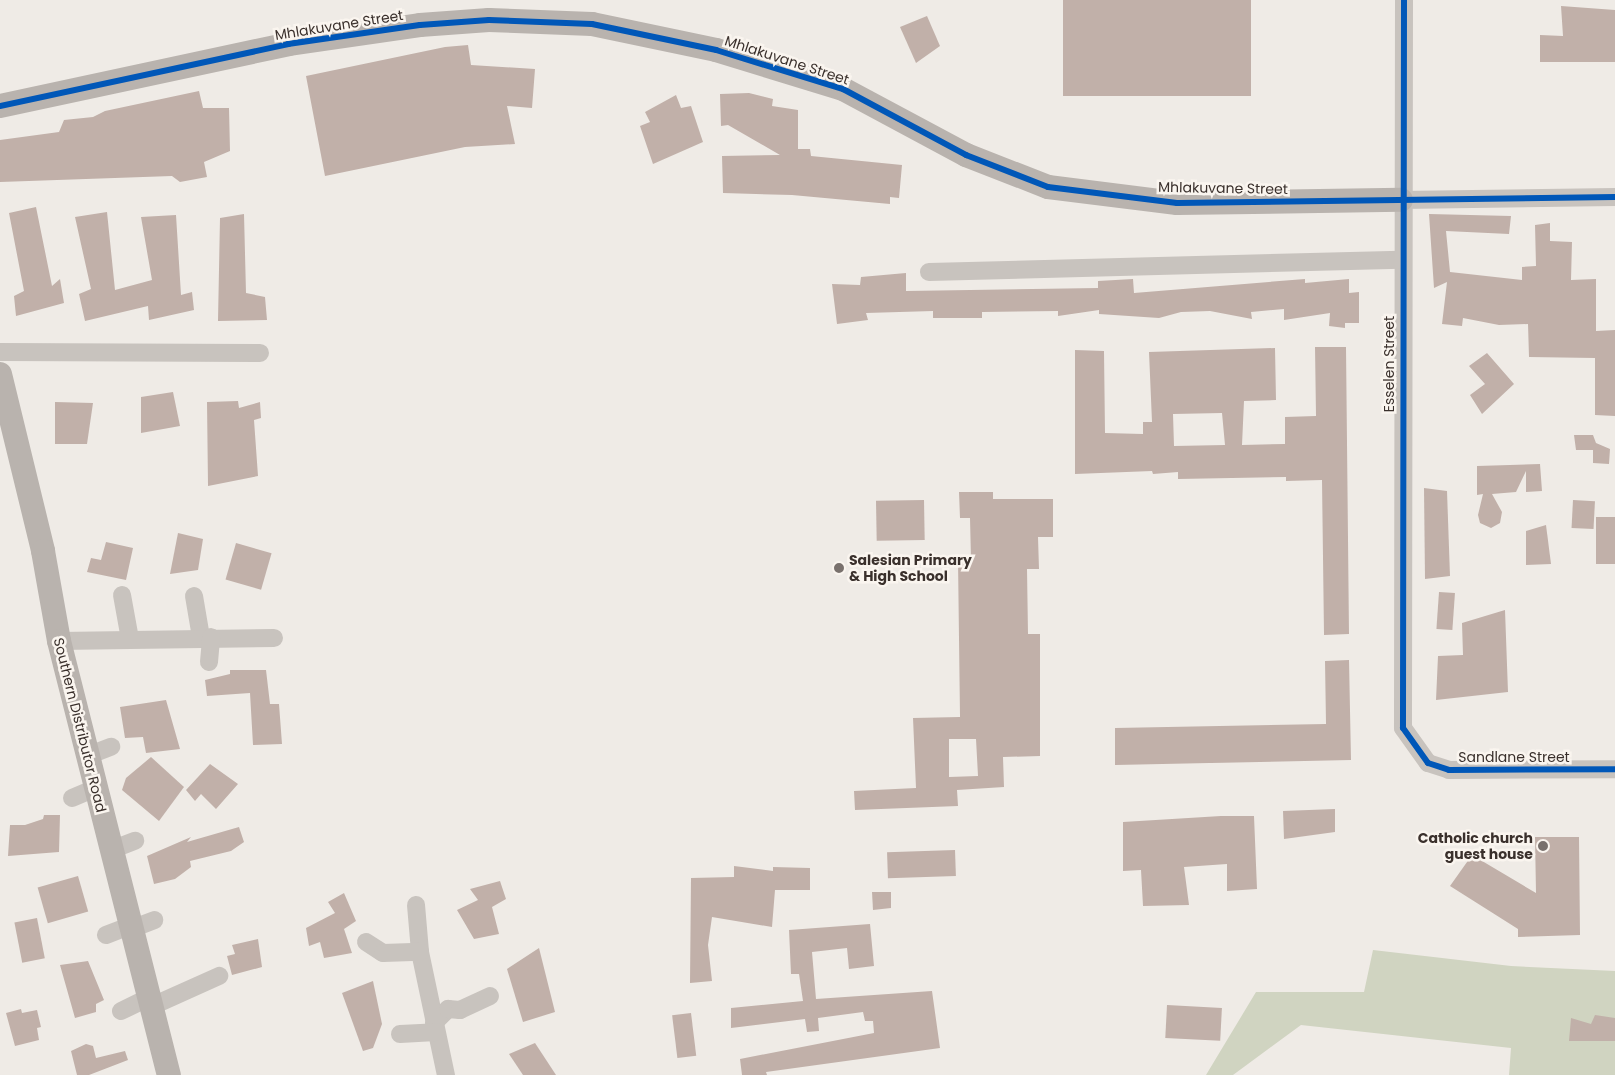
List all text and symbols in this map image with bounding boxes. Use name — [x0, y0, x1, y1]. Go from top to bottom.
street label: Mhlakuvane Street — [274, 7, 404, 43]
street label: Mhlakuvane Street — [723, 32, 851, 88]
street label: Mhlakuvane Street — [1158, 178, 1288, 198]
street label: Esselen Street — [1381, 316, 1397, 412]
place label: Salesian Primary & High School — [849, 552, 972, 584]
marker: Salesian Primary & High School — [833, 562, 845, 574]
street label: Southern Distributor Road — [50, 636, 110, 814]
street label: Sandlane Street — [1458, 749, 1570, 765]
place label: Catholic church guest house — [1418, 830, 1533, 862]
marker: Catholic church guest house — [1537, 840, 1549, 852]

